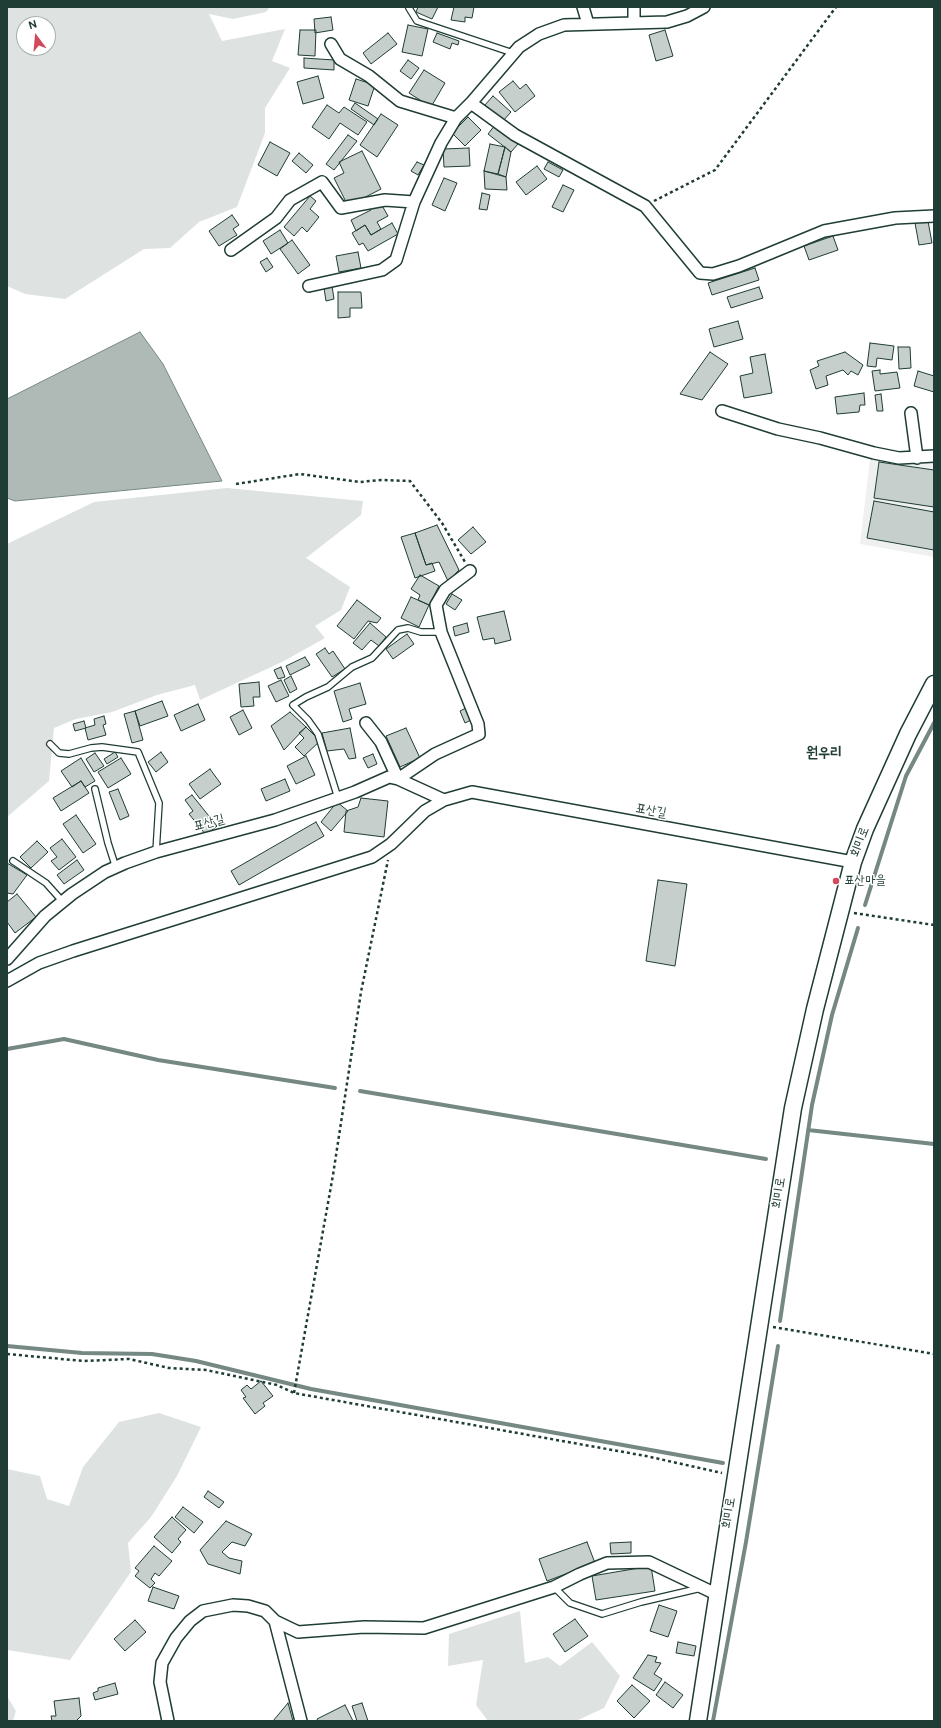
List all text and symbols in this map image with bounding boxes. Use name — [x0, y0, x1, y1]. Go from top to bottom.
north arrow — [16, 16, 56, 56]
text: N — [27, 18, 39, 32]
district label: 원우리 — [806, 744, 842, 762]
street label: 표산길 — [634, 801, 668, 821]
street label: 표산길 — [192, 811, 226, 835]
street label: 회미로 — [847, 825, 873, 859]
place label: 표산마을 — [844, 873, 886, 889]
marker: 표산마을 — [831, 876, 841, 886]
street label: 회미로 — [769, 1176, 789, 1210]
street label: 회미로 — [719, 1496, 739, 1530]

